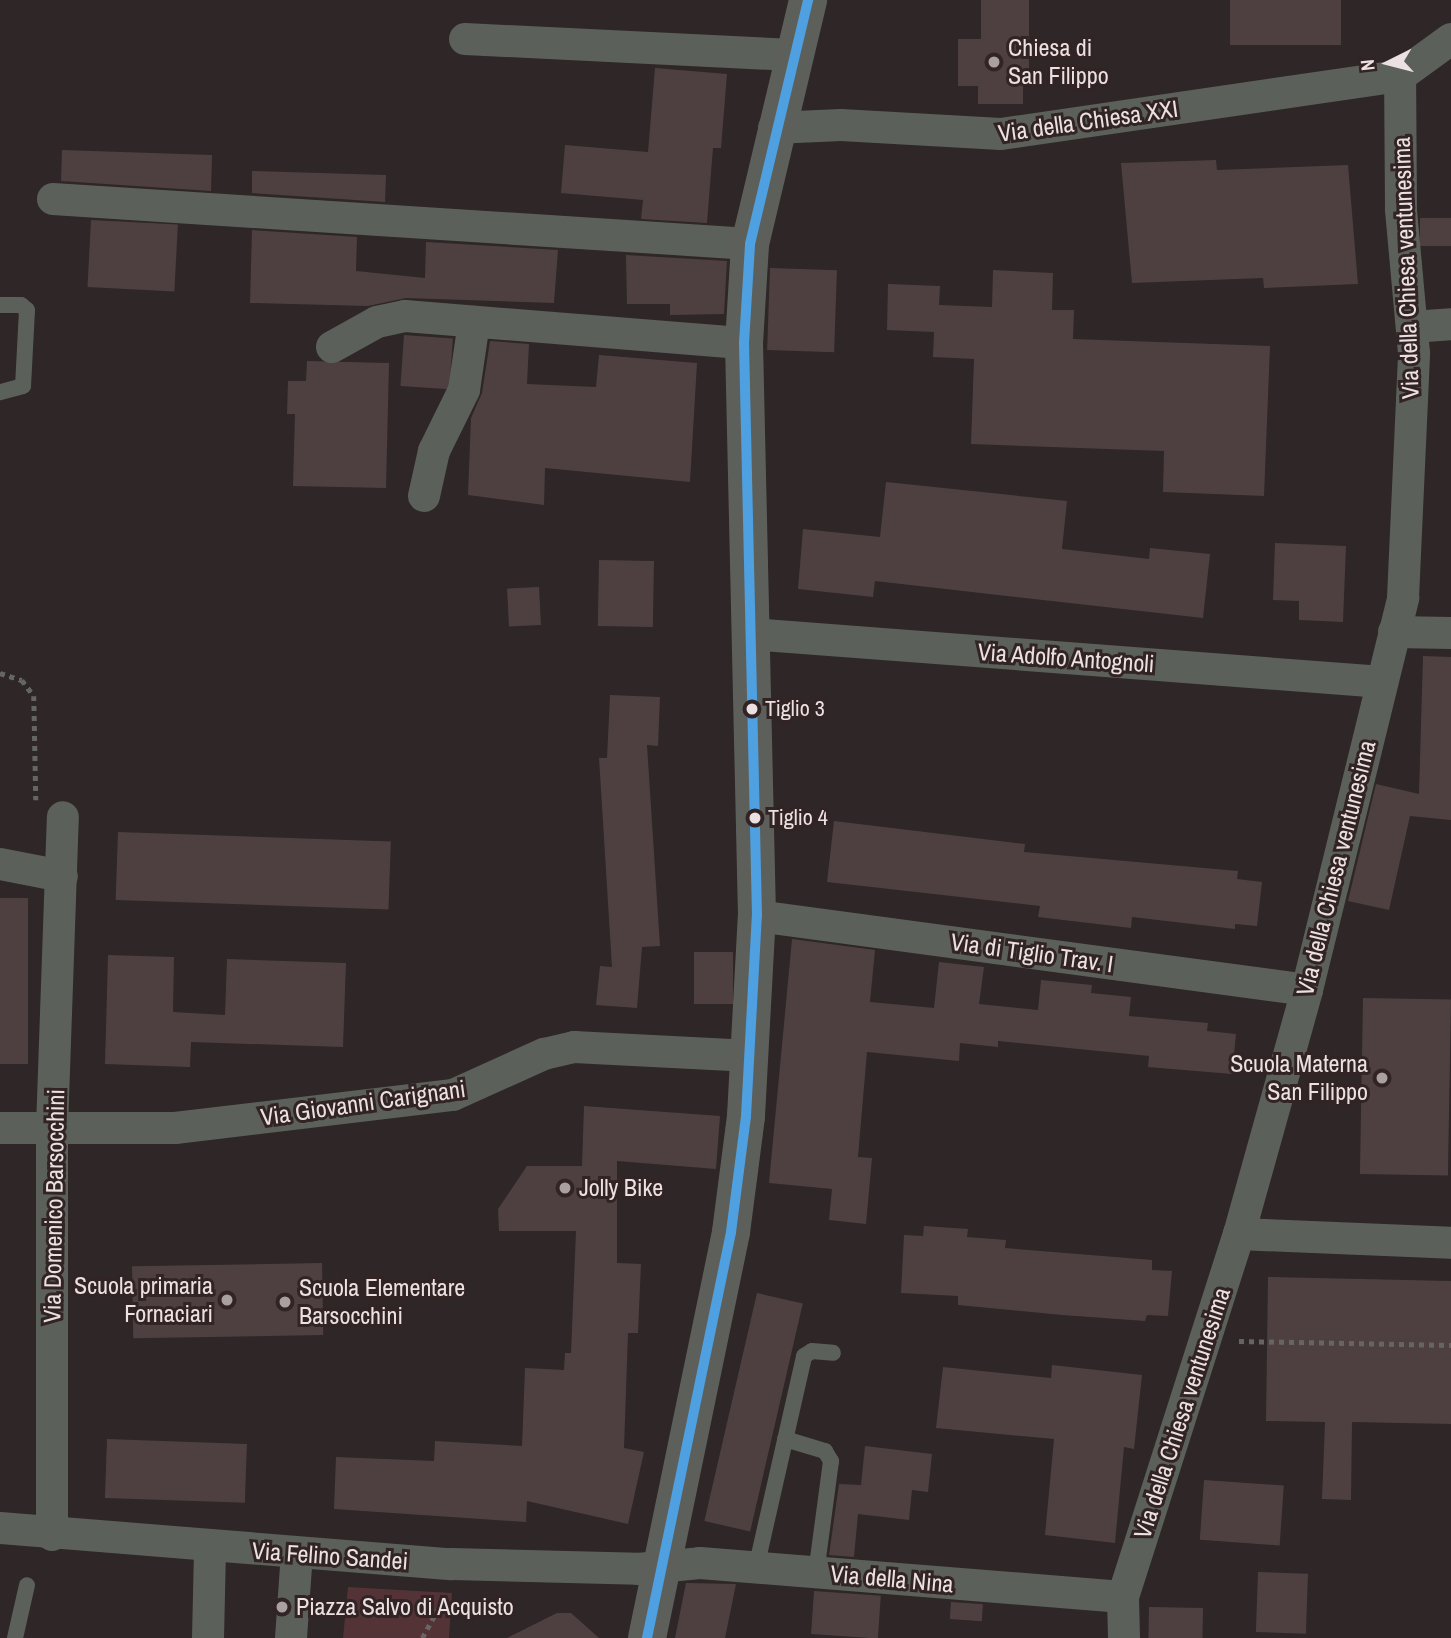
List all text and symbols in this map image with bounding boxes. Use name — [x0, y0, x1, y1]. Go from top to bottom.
north arrow — [1353, 28, 1423, 98]
place label: Chiesa di San Filippo — [1008, 34, 1109, 90]
marker: Chiesa di San Filippo — [986, 54, 1002, 70]
text: N — [1354, 58, 1381, 72]
street label: Via della Chiesa XXI — [996, 94, 1180, 148]
street label: Via della Chiesa ventunesima — [1387, 136, 1425, 400]
street label: Via Adolfo Antognoli — [976, 637, 1156, 679]
place label: Tiglio 3 — [765, 696, 825, 722]
marker: Tiglio 3 — [745, 702, 759, 716]
street label: Via della Chiesa ventunesima — [1290, 737, 1382, 999]
place label: Tiglio 4 — [768, 805, 828, 831]
marker: Tiglio 4 — [748, 811, 762, 825]
street label: Via di Tiglio Trav. I — [949, 927, 1115, 979]
place label: Scuola Materna San Filippo — [1230, 1050, 1368, 1106]
marker: Scuola Materna San Filippo — [1374, 1070, 1390, 1086]
street label: Via Giovanni Carignani — [259, 1074, 467, 1132]
street label: Via Domenico Barsocchini — [38, 1089, 70, 1323]
place label: Jolly Bike — [579, 1174, 663, 1202]
marker: Jolly Bike — [557, 1180, 573, 1196]
place label: Scuola primaria Fornaciari — [74, 1272, 213, 1328]
place label: Scuola Elementare Barsocchini — [299, 1274, 465, 1330]
street label: Via della Chiesa ventunesima — [1128, 1284, 1236, 1542]
marker: Scuola primaria Fornaciari — [219, 1292, 235, 1308]
marker: Scuola Elementare Barsocchini — [277, 1294, 293, 1310]
street label: Via Felino Sandei — [251, 1536, 409, 1576]
street label: Via della Nina — [829, 1559, 955, 1599]
place label: Piazza Salvo di Acquisto — [296, 1593, 515, 1621]
marker: Piazza Salvo di Acquisto — [274, 1599, 290, 1615]

